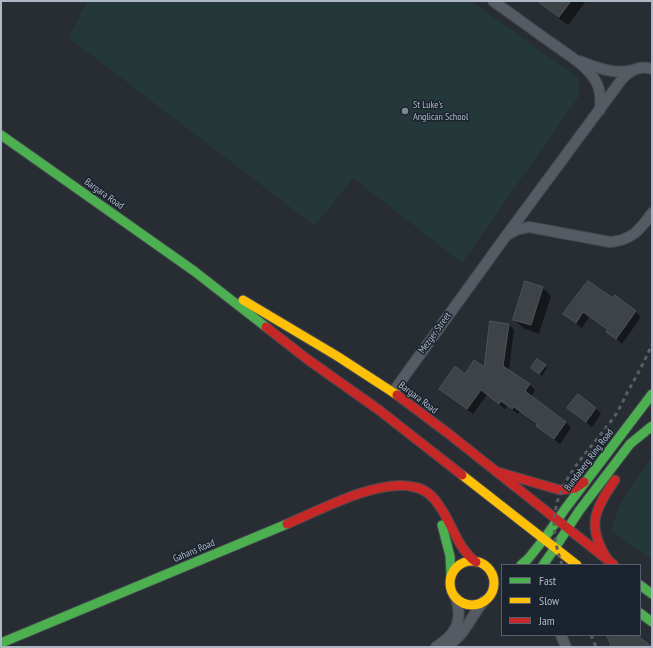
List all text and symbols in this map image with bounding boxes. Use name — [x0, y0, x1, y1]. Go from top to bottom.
place label: St Luke's Anglican School — [413, 99, 468, 122]
marker: St Luke's Anglican School — [400, 106, 410, 116]
street label: Bargara Road — [82, 176, 126, 212]
street label: Mezger Street — [416, 310, 454, 356]
street label: Bargara Road — [396, 379, 440, 417]
street label: Bundaberg Ring Road — [562, 427, 616, 493]
street label: Gahans Road — [171, 537, 217, 565]
legend — [501, 564, 641, 636]
text: Fast — [539, 573, 556, 588]
text: Slow — [539, 593, 559, 608]
text: Jam — [539, 613, 555, 628]

